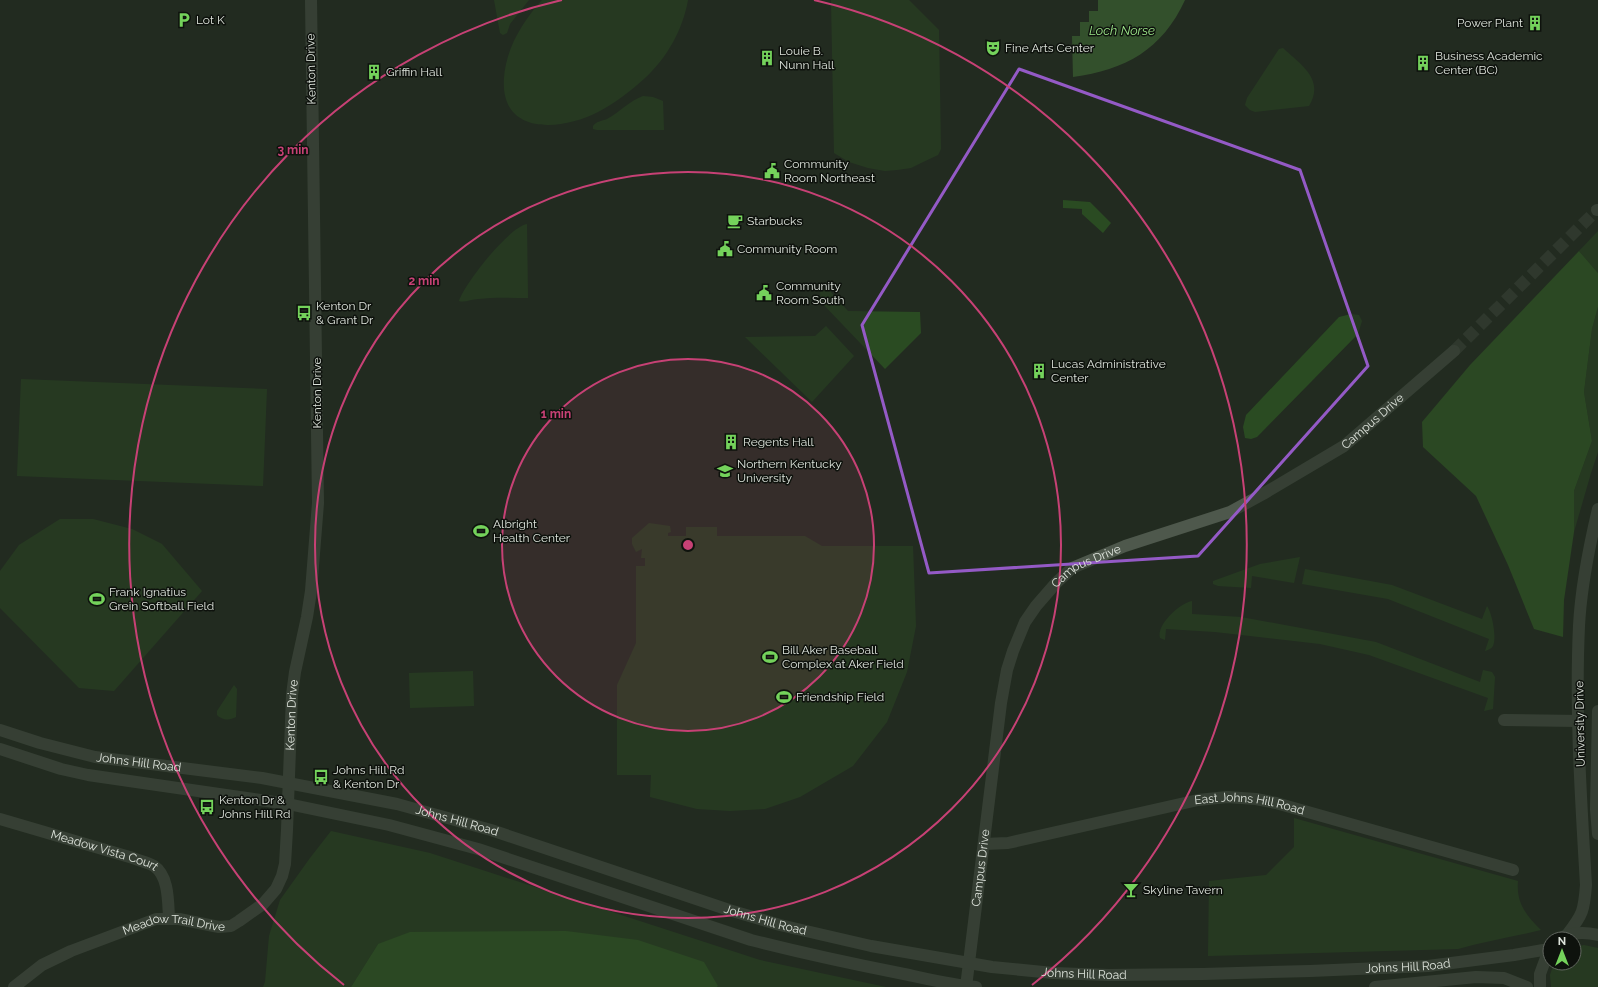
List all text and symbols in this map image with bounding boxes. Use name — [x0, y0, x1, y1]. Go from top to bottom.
parking icon: Lot K — [175, 11, 193, 29]
place label: Lot K — [196, 13, 225, 27]
building icon: Power Plant — [1526, 14, 1544, 32]
place label: Power Plant — [1457, 16, 1523, 30]
water label: Loch Norse — [1089, 23, 1155, 38]
street label: Kenton Drive — [303, 33, 319, 105]
theatre icon: Fine Arts Center — [984, 39, 1002, 57]
place label: Fine Arts Center — [1005, 41, 1095, 55]
place label: Louie B. Nunn Hall — [779, 44, 835, 72]
building icon: Louie B. Nunn Hall — [758, 49, 776, 67]
place label: Business Academic Center (BC) — [1435, 49, 1543, 77]
building icon: Business Academic Center (BC) — [1414, 54, 1432, 72]
building icon: Griffin Hall — [365, 63, 383, 81]
place label: Griffin Hall — [386, 65, 443, 79]
text: 3 min — [277, 143, 309, 157]
place label: Community Room Northeast — [784, 157, 875, 185]
public building icon: Community Room Northeast — [763, 162, 781, 180]
cafe icon: Starbucks — [726, 212, 744, 230]
place label: Starbucks — [747, 214, 802, 228]
public building icon: Community Room — [716, 240, 734, 258]
place label: Community Room — [737, 242, 837, 256]
text: 2 min — [408, 274, 440, 288]
place label: Community Room South — [776, 279, 845, 307]
public building icon: Community Room South — [755, 284, 773, 302]
place label: Kenton Dr & Grant Dr — [316, 299, 374, 327]
bus stop icon: Kenton Dr & Grant Dr — [295, 304, 313, 322]
street label: Kenton Drive — [310, 357, 324, 429]
place label: Lucas Administrative Center — [1051, 357, 1166, 385]
building icon: Lucas Administrative Center — [1030, 362, 1048, 380]
street label: Campus Drive — [1338, 391, 1407, 452]
text: 1 min — [541, 407, 571, 421]
building icon: Regents Hall — [722, 433, 740, 451]
place label: Regents Hall — [743, 435, 815, 449]
place label: Northern Kentucky University — [737, 457, 842, 485]
school or university icon: Northern Kentucky University — [716, 462, 734, 480]
place label: Albright Health Center — [493, 517, 571, 545]
sports icon: Albright Health Center — [472, 522, 490, 540]
centre of rings — [681, 538, 695, 552]
street label: Campus Drive — [1048, 542, 1123, 591]
place label: Frank Ignatius Grein Softball Field — [109, 585, 214, 613]
sports icon: Frank Ignatius Grein Softball Field — [88, 590, 106, 608]
place label: Bill Aker Baseball Complex at Aker Field — [782, 643, 904, 671]
sports icon: Bill Aker Baseball Complex at Aker Field — [761, 648, 779, 666]
street label: Kenton Drive — [283, 679, 301, 751]
street label: University Drive — [1572, 681, 1588, 767]
sports icon: Friendship Field — [775, 688, 793, 706]
place label: Friendship Field — [796, 690, 884, 704]
street label: Johns Hill Road — [96, 750, 182, 775]
place label: Johns Hill Rd & Kenton Dr — [333, 763, 404, 791]
bus stop icon: Johns Hill Rd & Kenton Dr — [312, 768, 330, 786]
street label: East Johns Hill Road — [1194, 790, 1306, 818]
place label: Kenton Dr & Johns Hill Rd — [219, 793, 290, 821]
bus stop icon: Kenton Dr & Johns Hill Rd — [198, 798, 216, 816]
street label: Johns Hill Road — [414, 803, 500, 839]
street label: Meadow Vista Court — [49, 827, 161, 874]
street label: Campus Drive — [969, 828, 992, 907]
bar icon: Skyline Tavern — [1122, 881, 1140, 899]
place label: Skyline Tavern — [1143, 883, 1223, 897]
street label: Johns Hill Road — [722, 902, 808, 938]
street label: Meadow Trail Drive — [121, 911, 226, 938]
north arrow — [1542, 931, 1582, 971]
text: N — [1558, 935, 1566, 948]
street label: Johns Hill Road — [1365, 956, 1451, 976]
street label: Johns Hill Road — [1041, 965, 1127, 982]

